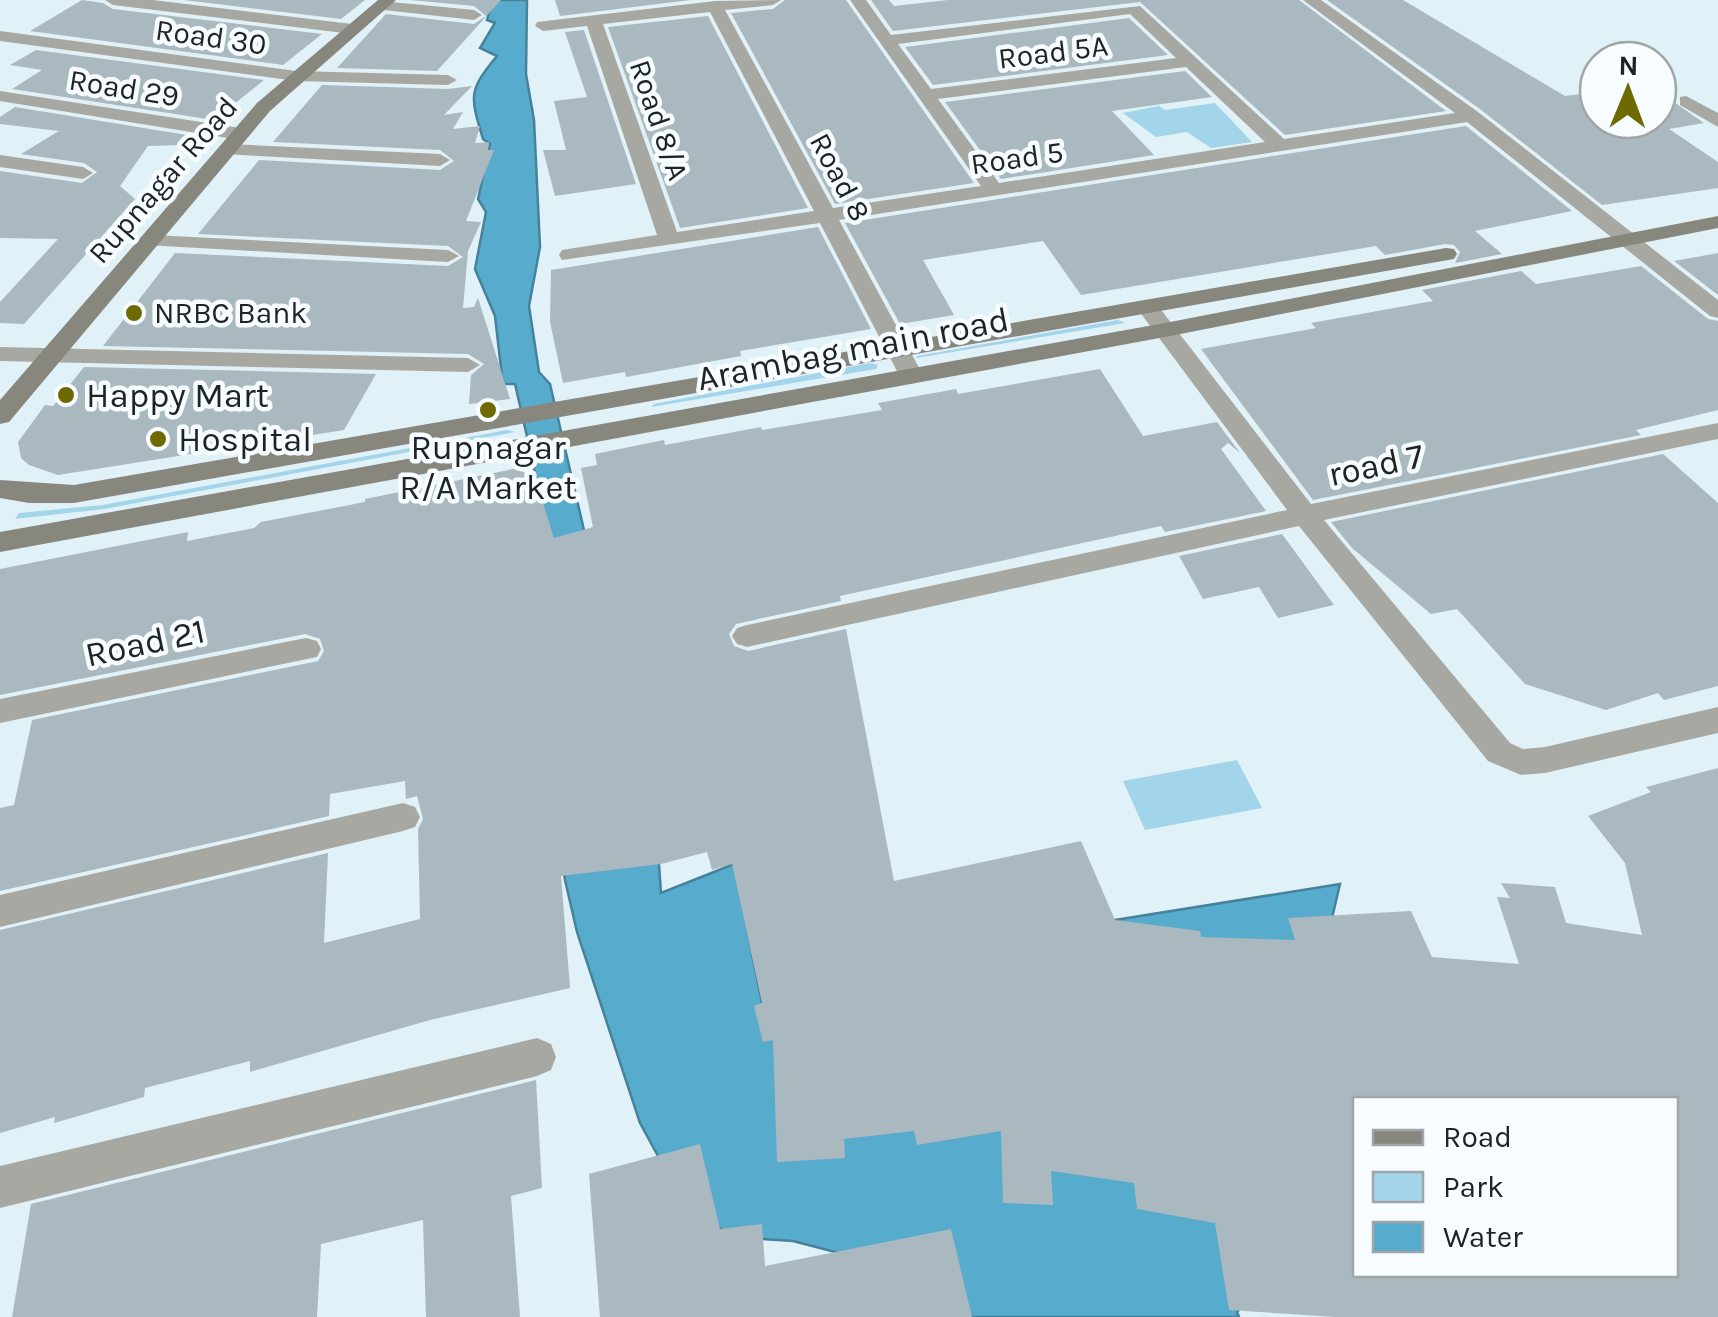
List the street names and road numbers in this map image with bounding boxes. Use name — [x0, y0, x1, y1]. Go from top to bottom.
street label: Road 30 — [153, 11, 269, 63]
street label: Road 5A — [996, 27, 1110, 77]
street label: Road 8/A — [622, 55, 696, 185]
street label: Road 29 — [66, 62, 182, 114]
street label: Rupnagar Road — [81, 89, 245, 271]
street label: Road 8 — [802, 127, 878, 227]
street label: Road 5 — [968, 134, 1066, 182]
street label: Arambag main road — [694, 299, 1012, 399]
street label: road 7 — [1325, 435, 1427, 495]
street label: Road 21 — [82, 610, 208, 676]

